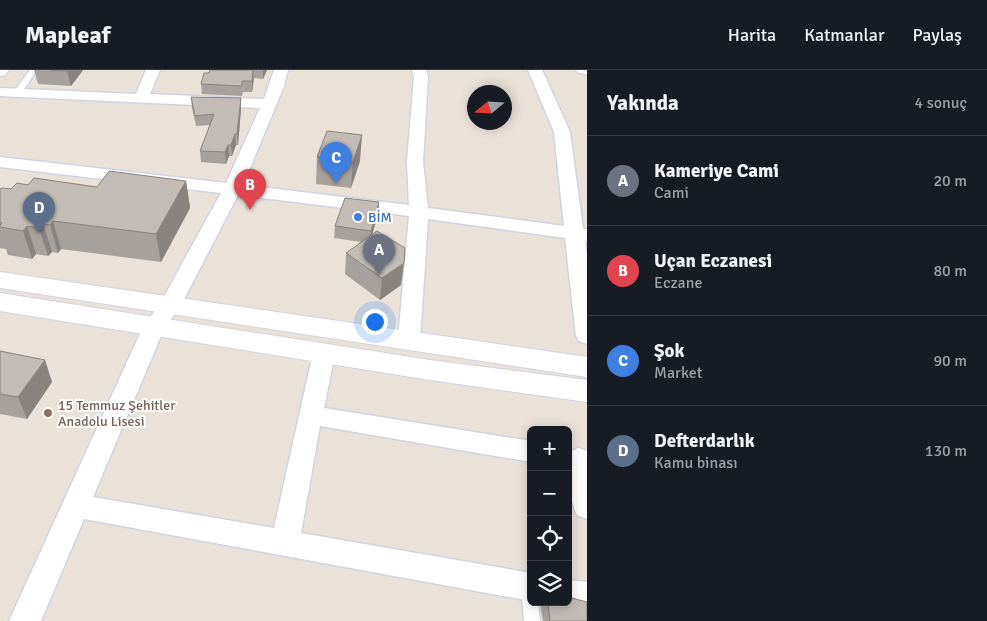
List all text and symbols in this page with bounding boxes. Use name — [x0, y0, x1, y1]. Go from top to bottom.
text: Mapleaf — [25, 20, 110, 50]
text: Harita — [728, 24, 776, 46]
text: Katmanlar — [804, 24, 885, 46]
text: Paylaş — [913, 24, 962, 46]
north arrow — [467, 85, 512, 130]
text: Yakında — [607, 90, 679, 116]
text: 4 sonuç — [915, 93, 967, 113]
pin: C — [320, 142, 352, 183]
text: Kameriye Cami — [654, 159, 779, 183]
pin: B — [234, 169, 266, 210]
text: A — [618, 171, 628, 191]
text: 20 m — [933, 171, 967, 191]
text: Cami — [654, 183, 689, 203]
pin: D — [23, 192, 55, 233]
place label: BİM — [368, 209, 392, 226]
marker: BİM — [352, 211, 364, 223]
pin: A — [363, 234, 395, 275]
text: Uçan Eczanesi — [654, 249, 772, 273]
text: B — [618, 261, 628, 281]
text: 80 m — [933, 261, 967, 281]
text: Eczane — [654, 273, 702, 293]
your location — [362, 309, 388, 335]
text: Şok — [654, 339, 684, 363]
text: C — [618, 351, 628, 371]
text: 90 m — [933, 351, 967, 371]
text: Market — [654, 363, 702, 383]
place label: 15 Temmuz Şehitler Anadolu Lisesi — [58, 397, 176, 430]
marker: 15 Temmuz Şehitler Anadolu Lisesi — [42, 407, 54, 419]
map controls — [527, 426, 572, 606]
button: + — [527, 426, 572, 471]
text: Defterdarlık — [654, 429, 755, 453]
text: D — [618, 441, 628, 461]
text: 130 m — [925, 441, 967, 461]
text: Kamu binası — [654, 453, 738, 473]
button: − — [527, 471, 572, 516]
button: locate — [527, 516, 572, 561]
button: layers — [527, 561, 572, 606]

